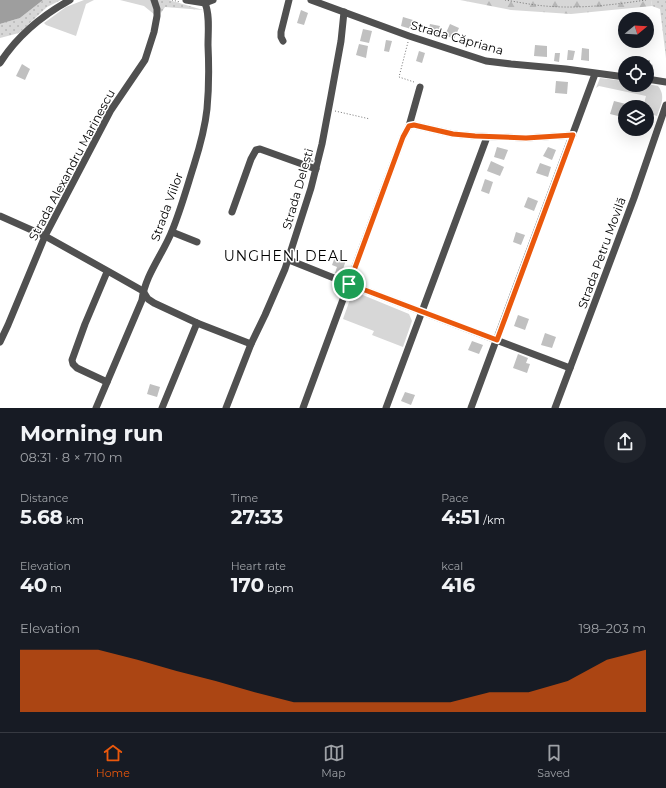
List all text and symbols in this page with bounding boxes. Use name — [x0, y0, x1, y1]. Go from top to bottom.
north arrow — [618, 12, 654, 48]
map controls — [618, 12, 654, 136]
street label: Strada Căpriana — [409, 17, 505, 58]
button: locate — [618, 56, 654, 92]
street label: Strada Alexandru Marinescu — [25, 87, 118, 243]
button: layers — [618, 100, 654, 136]
street label: Strada Delești — [279, 147, 316, 231]
street label: Strada Viilor — [147, 170, 186, 243]
street label: Strada Petru Movilă — [574, 195, 629, 311]
district label: UNGHENI DEAL — [224, 247, 348, 265]
pin — [332, 267, 366, 301]
icon: arrive — [338, 273, 360, 295]
text: Morning run — [20, 420, 163, 447]
button: share — [604, 421, 646, 463]
text: 08:31 · 8 × 710 m — [20, 449, 123, 465]
text: Distance — [20, 491, 68, 505]
text: Time — [231, 491, 258, 505]
text: Pace — [441, 491, 468, 505]
text: 5.68 — [20, 505, 63, 529]
text: 27:33 — [231, 505, 283, 529]
text: 4:51 — [441, 505, 480, 529]
text: km — [63, 513, 84, 527]
text: /km — [480, 513, 505, 527]
text: Elevation — [20, 559, 71, 573]
text: Heart rate — [231, 559, 286, 573]
text: kcal — [441, 559, 463, 573]
text: 40 — [20, 573, 47, 597]
text: 170 — [231, 573, 264, 597]
text: 416 — [441, 573, 475, 597]
text: m — [47, 581, 62, 595]
text: bpm — [264, 581, 294, 595]
text: Elevation — [20, 620, 80, 636]
text: 198–203 m — [578, 620, 646, 636]
tab: Home — [96, 742, 130, 780]
tab: Map — [321, 742, 346, 780]
tab: Saved — [537, 742, 570, 780]

